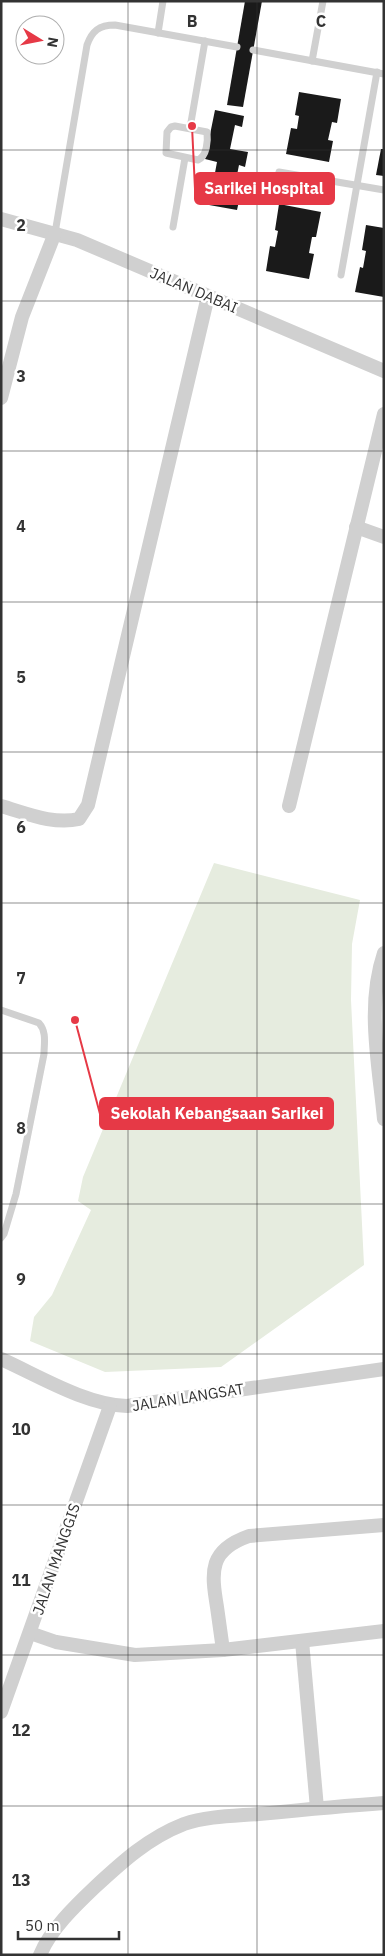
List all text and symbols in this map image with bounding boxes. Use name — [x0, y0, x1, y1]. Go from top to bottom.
text: B — [187, 11, 198, 31]
text: C — [316, 11, 326, 31]
north arrow — [15, 15, 65, 65]
text: N — [43, 36, 63, 49]
callout: Sarikei Hospital — [195, 173, 334, 204]
text: Sarikei Hospital — [204, 178, 324, 198]
text: 2 — [16, 215, 26, 235]
street label: JALAN DABAI — [147, 263, 241, 317]
text: 3 — [16, 366, 26, 386]
text: 4 — [16, 516, 26, 536]
text: 5 — [16, 667, 26, 687]
text: 6 — [16, 817, 26, 837]
text: 7 — [16, 968, 26, 988]
callout: Sekolah Kebangsaan Sarikei — [100, 1098, 333, 1129]
text: Sekolah Kebangsaan Sarikei — [110, 1103, 324, 1123]
text: 8 — [16, 1118, 26, 1138]
text: 9 — [16, 1269, 26, 1289]
street label: JALAN LANGSAT — [131, 1379, 246, 1415]
text: 10 — [11, 1419, 31, 1439]
street label: JALAN MANGGIS — [28, 1501, 84, 1617]
text: 11 — [11, 1570, 31, 1590]
text: 12 — [11, 1720, 31, 1740]
text: 13 — [11, 1870, 31, 1890]
scale bar — [18, 1908, 119, 1940]
text: 50 m — [25, 1916, 60, 1935]

